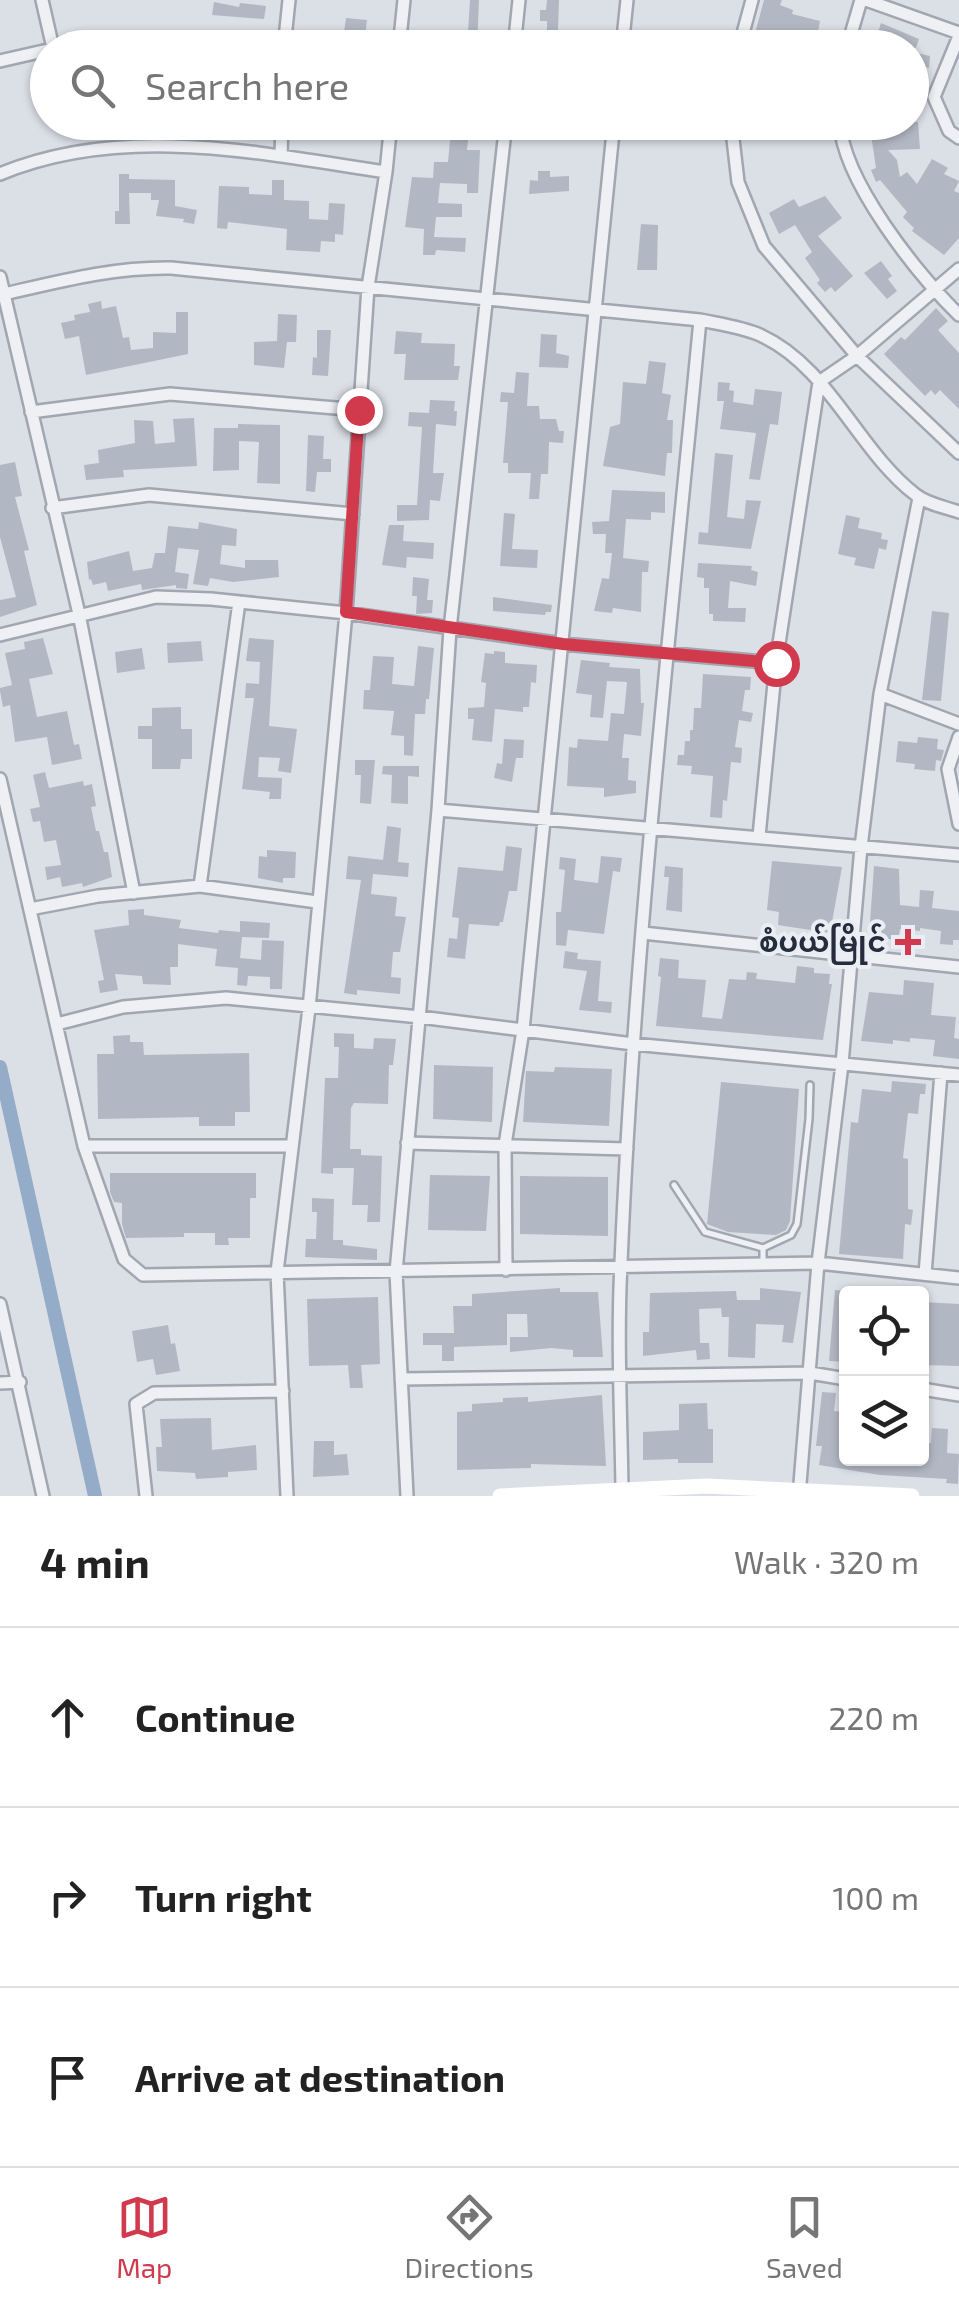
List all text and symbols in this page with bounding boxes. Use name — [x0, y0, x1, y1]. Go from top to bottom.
search box — [30, 30, 929, 140]
icon: search — [65, 58, 120, 113]
text: Search here — [145, 62, 349, 108]
route end — [337, 388, 383, 434]
route start — [754, 641, 800, 687]
place label: စံပယ်မြိုင် — [759, 923, 886, 965]
marker: စံပယ်မြိုင် — [895, 929, 921, 955]
map controls — [839, 1286, 929, 1466]
button: locate — [839, 1286, 929, 1376]
button: layers — [839, 1376, 929, 1466]
text: 4 min — [40, 1536, 150, 1586]
text: Walk · 320 m — [734, 1542, 919, 1580]
icon: ahead — [40, 1690, 95, 1745]
text: Continue — [135, 1694, 295, 1740]
text: 220 m — [829, 1698, 919, 1736]
icon: right — [40, 1870, 95, 1925]
text: Turn right — [135, 1874, 312, 1920]
text: 100 m — [833, 1878, 919, 1916]
icon: arrive — [40, 2050, 95, 2105]
text: Arrive at destination — [135, 2054, 505, 2100]
tab: Map — [116, 2190, 172, 2284]
tab: Directions — [405, 2190, 534, 2284]
tab: Saved — [766, 2190, 843, 2284]

